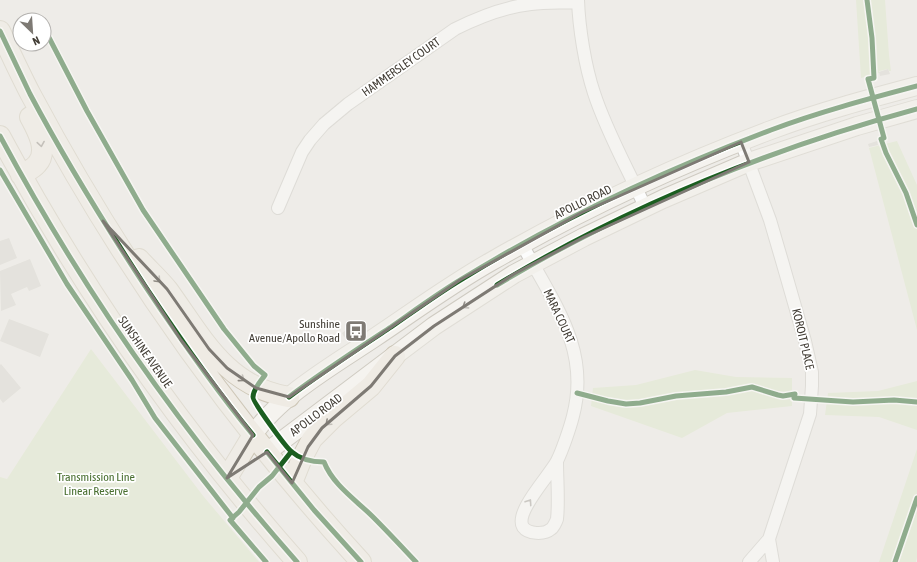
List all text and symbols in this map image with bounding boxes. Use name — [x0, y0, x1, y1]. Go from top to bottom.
north arrow — [12, 12, 52, 52]
text: N — [31, 34, 42, 48]
street label: HAMMERSLEY COURT — [359, 34, 443, 99]
one-way arrow — [36, 141, 44, 147]
street label: APOLLO ROAD — [552, 182, 614, 222]
one-way arrow — [154, 275, 161, 283]
street label: MARA COURT — [540, 287, 578, 346]
one-way arrow — [462, 301, 469, 309]
street label: KOROIT PLACE — [789, 307, 817, 371]
street label: SUNSHINE AVENUE — [115, 314, 175, 390]
place label: Sunshine Avenue/Apollo Road — [249, 317, 340, 345]
bus stop icon: Sunshine Avenue/Apollo Road — [343, 318, 369, 344]
one-way arrow — [237, 374, 244, 381]
street label: APOLLO ROAD — [287, 391, 345, 439]
one-way arrow — [325, 418, 332, 425]
park label: Transmission Line Linear Reserve — [57, 470, 135, 498]
one-way arrow — [524, 500, 531, 507]

